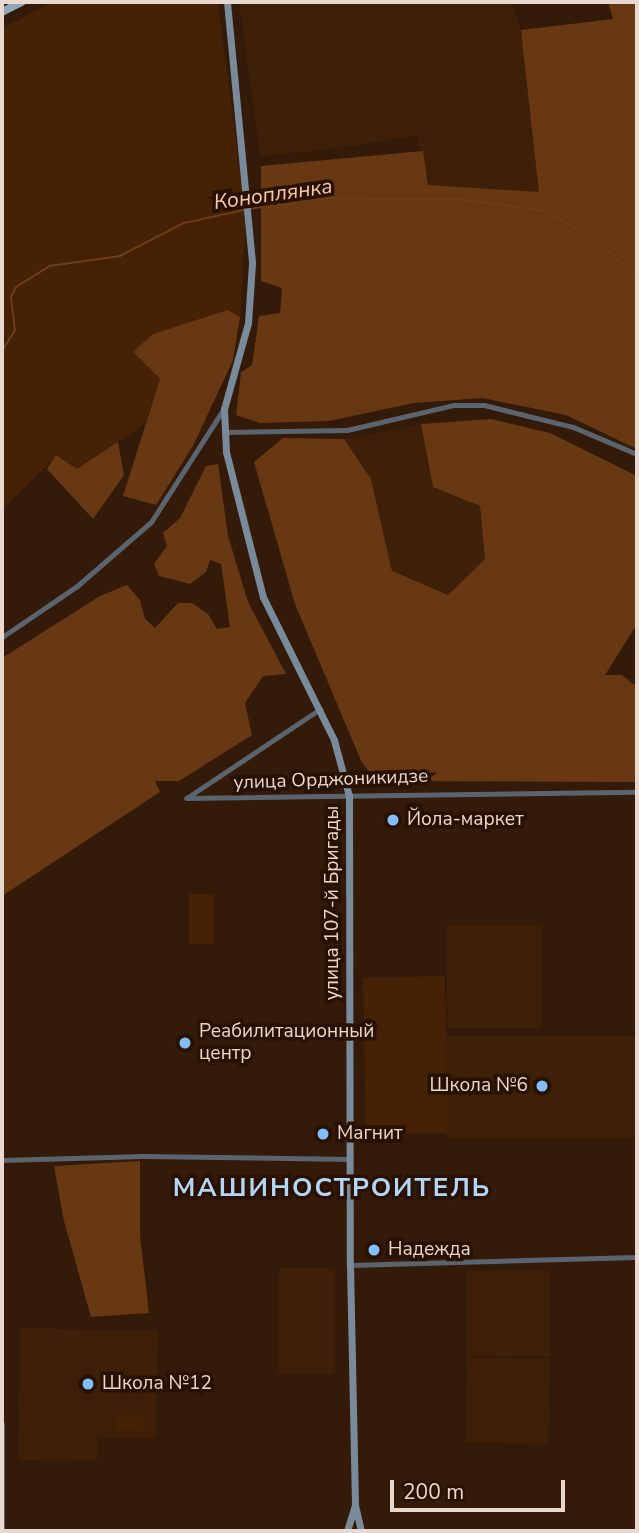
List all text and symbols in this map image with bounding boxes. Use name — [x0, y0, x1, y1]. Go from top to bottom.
water label: Коноплянка — [212, 173, 334, 215]
street label: улица Орджоникидзе — [233, 765, 429, 795]
street label: улица 107-й Бригады — [322, 806, 344, 1000]
place label: Йола-маркет — [407, 809, 524, 831]
marker: Йола-маркет — [385, 812, 401, 828]
place label: Реабилитационный центр — [199, 1021, 374, 1065]
marker: Реабилитационный центр — [177, 1035, 193, 1051]
place label: Школа №6 — [430, 1075, 528, 1097]
marker: Школа №6 — [534, 1078, 550, 1094]
place label: Магнит — [337, 1123, 402, 1145]
marker: Магнит — [315, 1126, 331, 1142]
district label: МАШИНОСТРОИТЕЛЬ — [175, 1172, 489, 1204]
place label: Надежда — [388, 1239, 471, 1261]
marker: Надежда — [366, 1242, 382, 1258]
place label: Школа №12 — [102, 1373, 212, 1395]
marker: Школа №12 — [80, 1376, 96, 1392]
scale bar — [394, 1466, 569, 1510]
text: 200 m — [403, 1478, 464, 1506]

